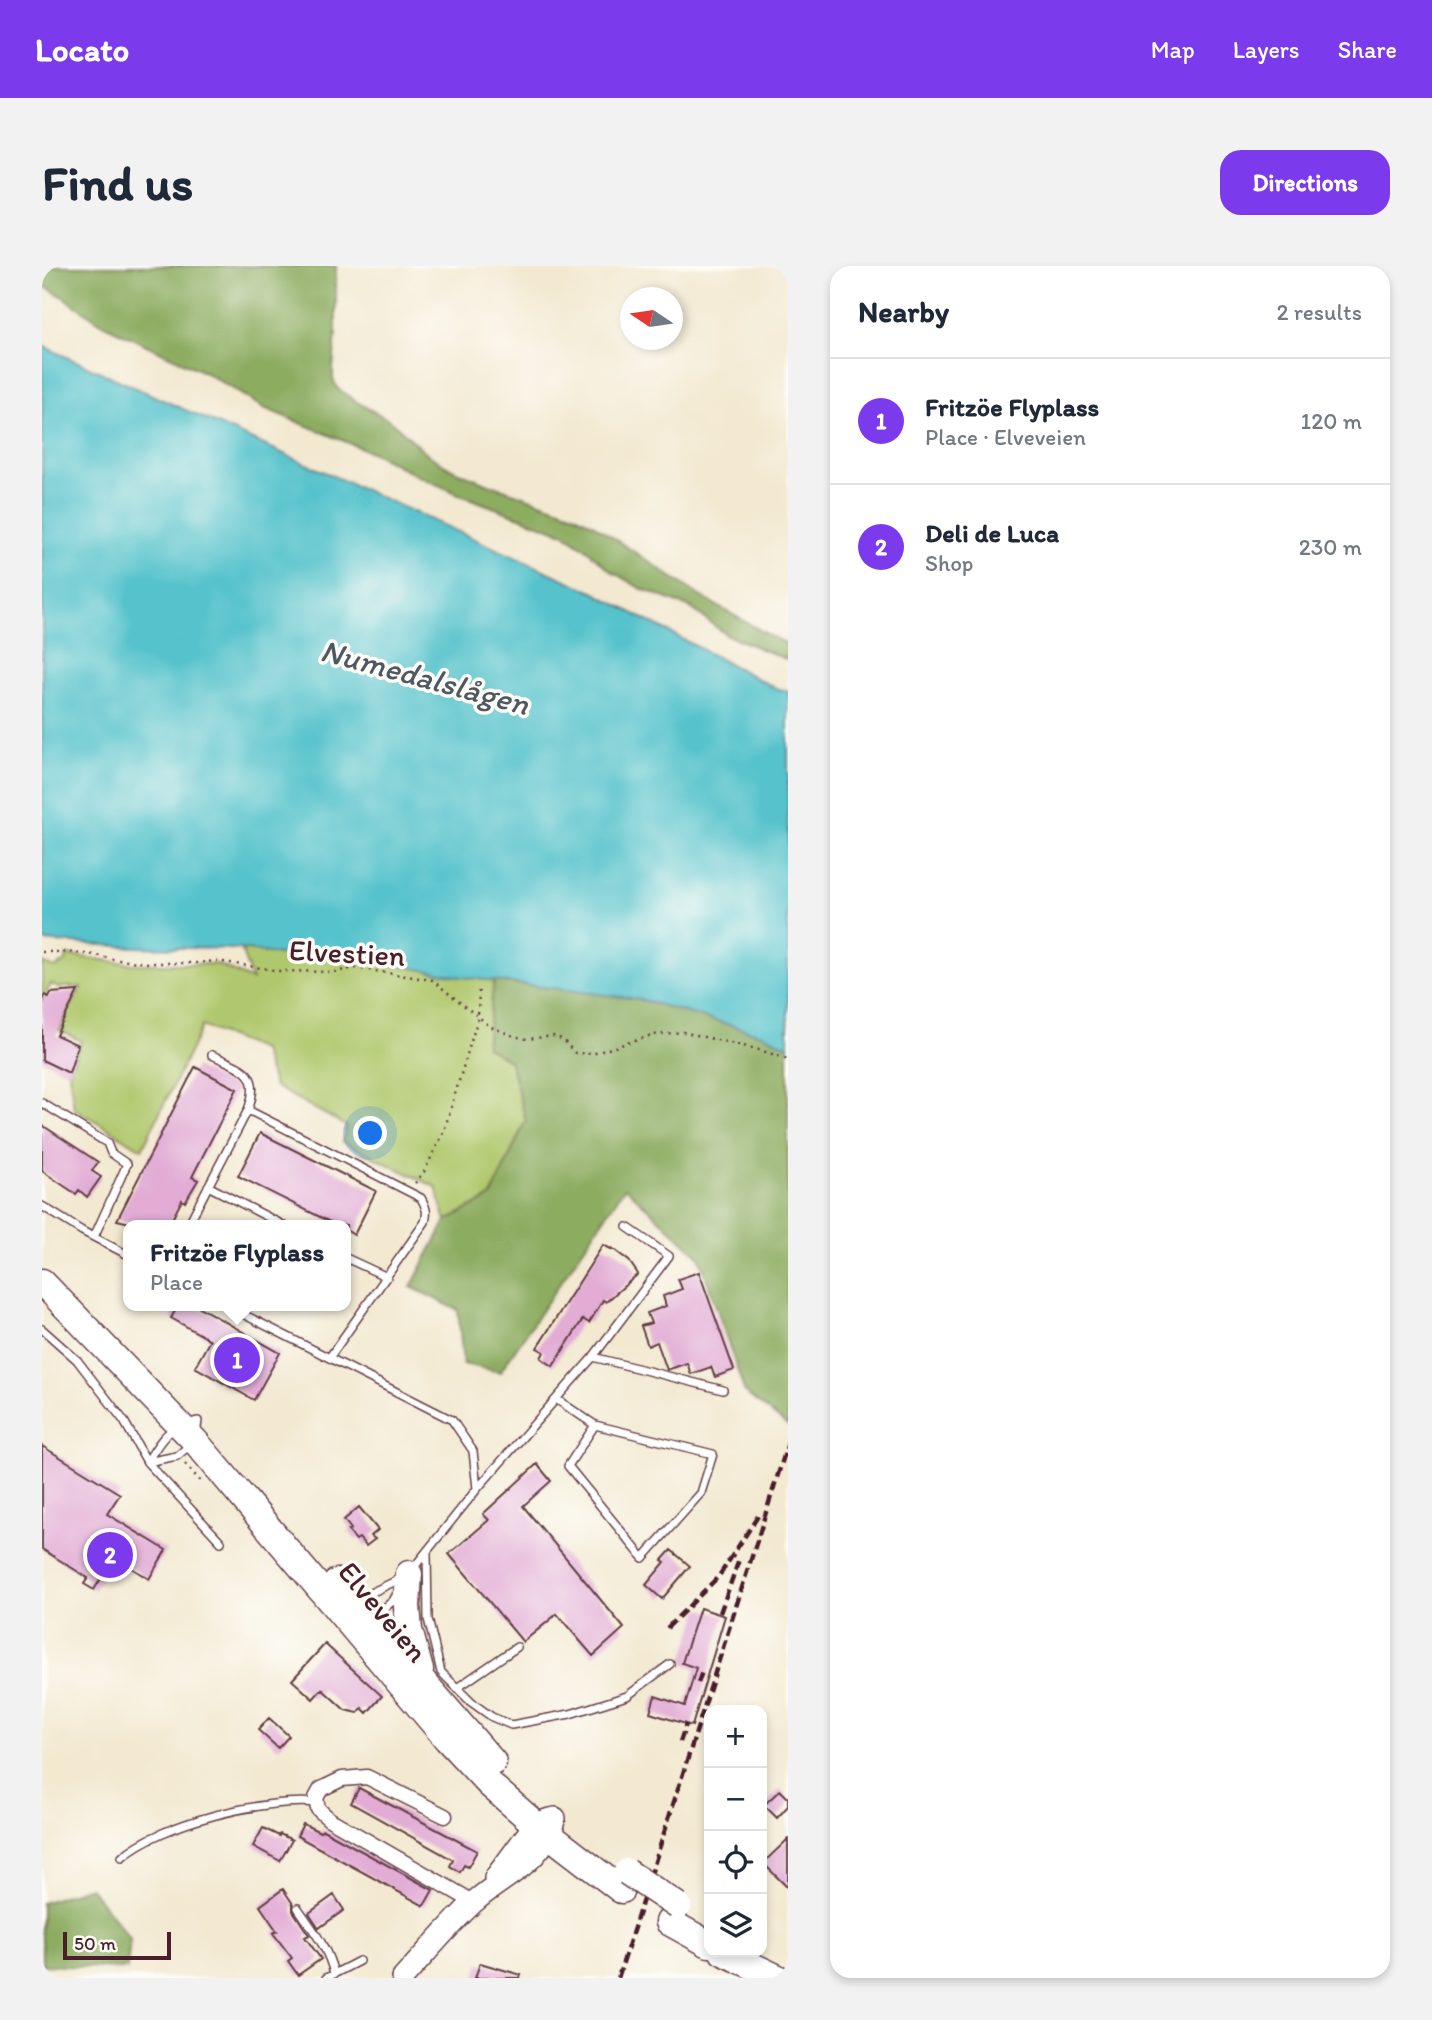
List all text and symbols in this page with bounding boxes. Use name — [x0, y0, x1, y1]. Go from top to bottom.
text: Locato — [35, 30, 129, 69]
text: Map — [1151, 35, 1195, 64]
text: Layers — [1233, 35, 1300, 64]
text: Share — [1338, 35, 1397, 64]
button: Directions — [1220, 150, 1390, 215]
text: Find us — [42, 153, 193, 212]
north arrow — [620, 287, 683, 350]
text: Nearby — [858, 293, 949, 330]
text: 2 results — [1276, 298, 1362, 326]
text: Fritzöe Flyplass — [925, 391, 1099, 423]
text: 1 — [876, 407, 886, 435]
text: 120 m — [1301, 407, 1362, 435]
text: Place · Elveveien — [925, 423, 1086, 451]
text: Deli de Luca — [925, 517, 1059, 549]
text: 2 — [875, 533, 887, 561]
text: 230 m — [1299, 533, 1362, 561]
text: Shop — [925, 549, 973, 577]
water label: Numedalslågen — [317, 631, 533, 723]
street label: Elvestien — [288, 931, 406, 974]
your location — [353, 1116, 387, 1150]
popup — [123, 1220, 351, 1311]
text: Fritzöe Flyplass — [150, 1236, 324, 1268]
text: Place — [150, 1268, 203, 1296]
pin: 1 — [214, 1334, 260, 1386]
pin: 2 — [87, 1529, 133, 1581]
street label: Elveveien — [331, 1554, 436, 1670]
map controls — [704, 1705, 767, 1957]
button: + — [704, 1705, 767, 1768]
button: − — [704, 1768, 767, 1831]
button: locate — [704, 1831, 767, 1894]
button: layers — [704, 1894, 767, 1957]
scale bar — [63, 1929, 172, 1961]
text: 50 m — [74, 1932, 116, 1955]

